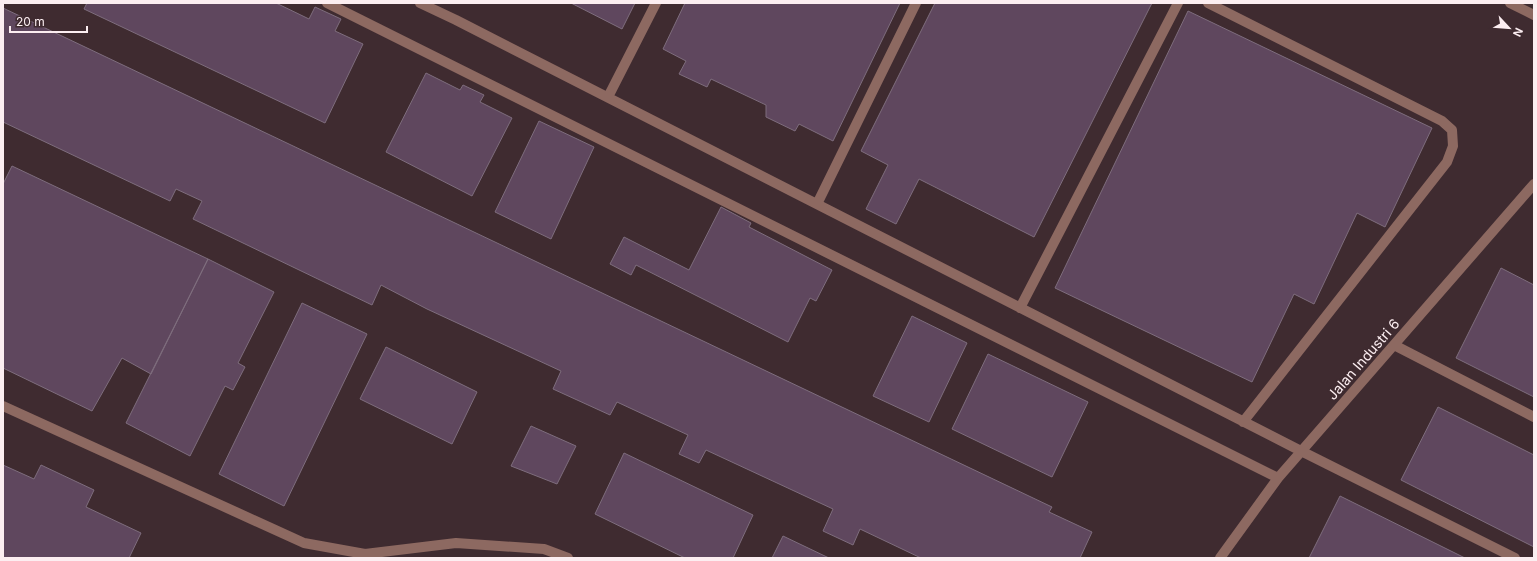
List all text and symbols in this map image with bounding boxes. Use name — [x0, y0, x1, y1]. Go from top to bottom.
scale bar — [10, 8, 87, 34]
north arrow — [1489, 8, 1529, 48]
text: 20 m — [16, 14, 45, 29]
text: N — [1510, 26, 1526, 39]
street label: Jalan Industri 6 — [1323, 315, 1403, 403]

